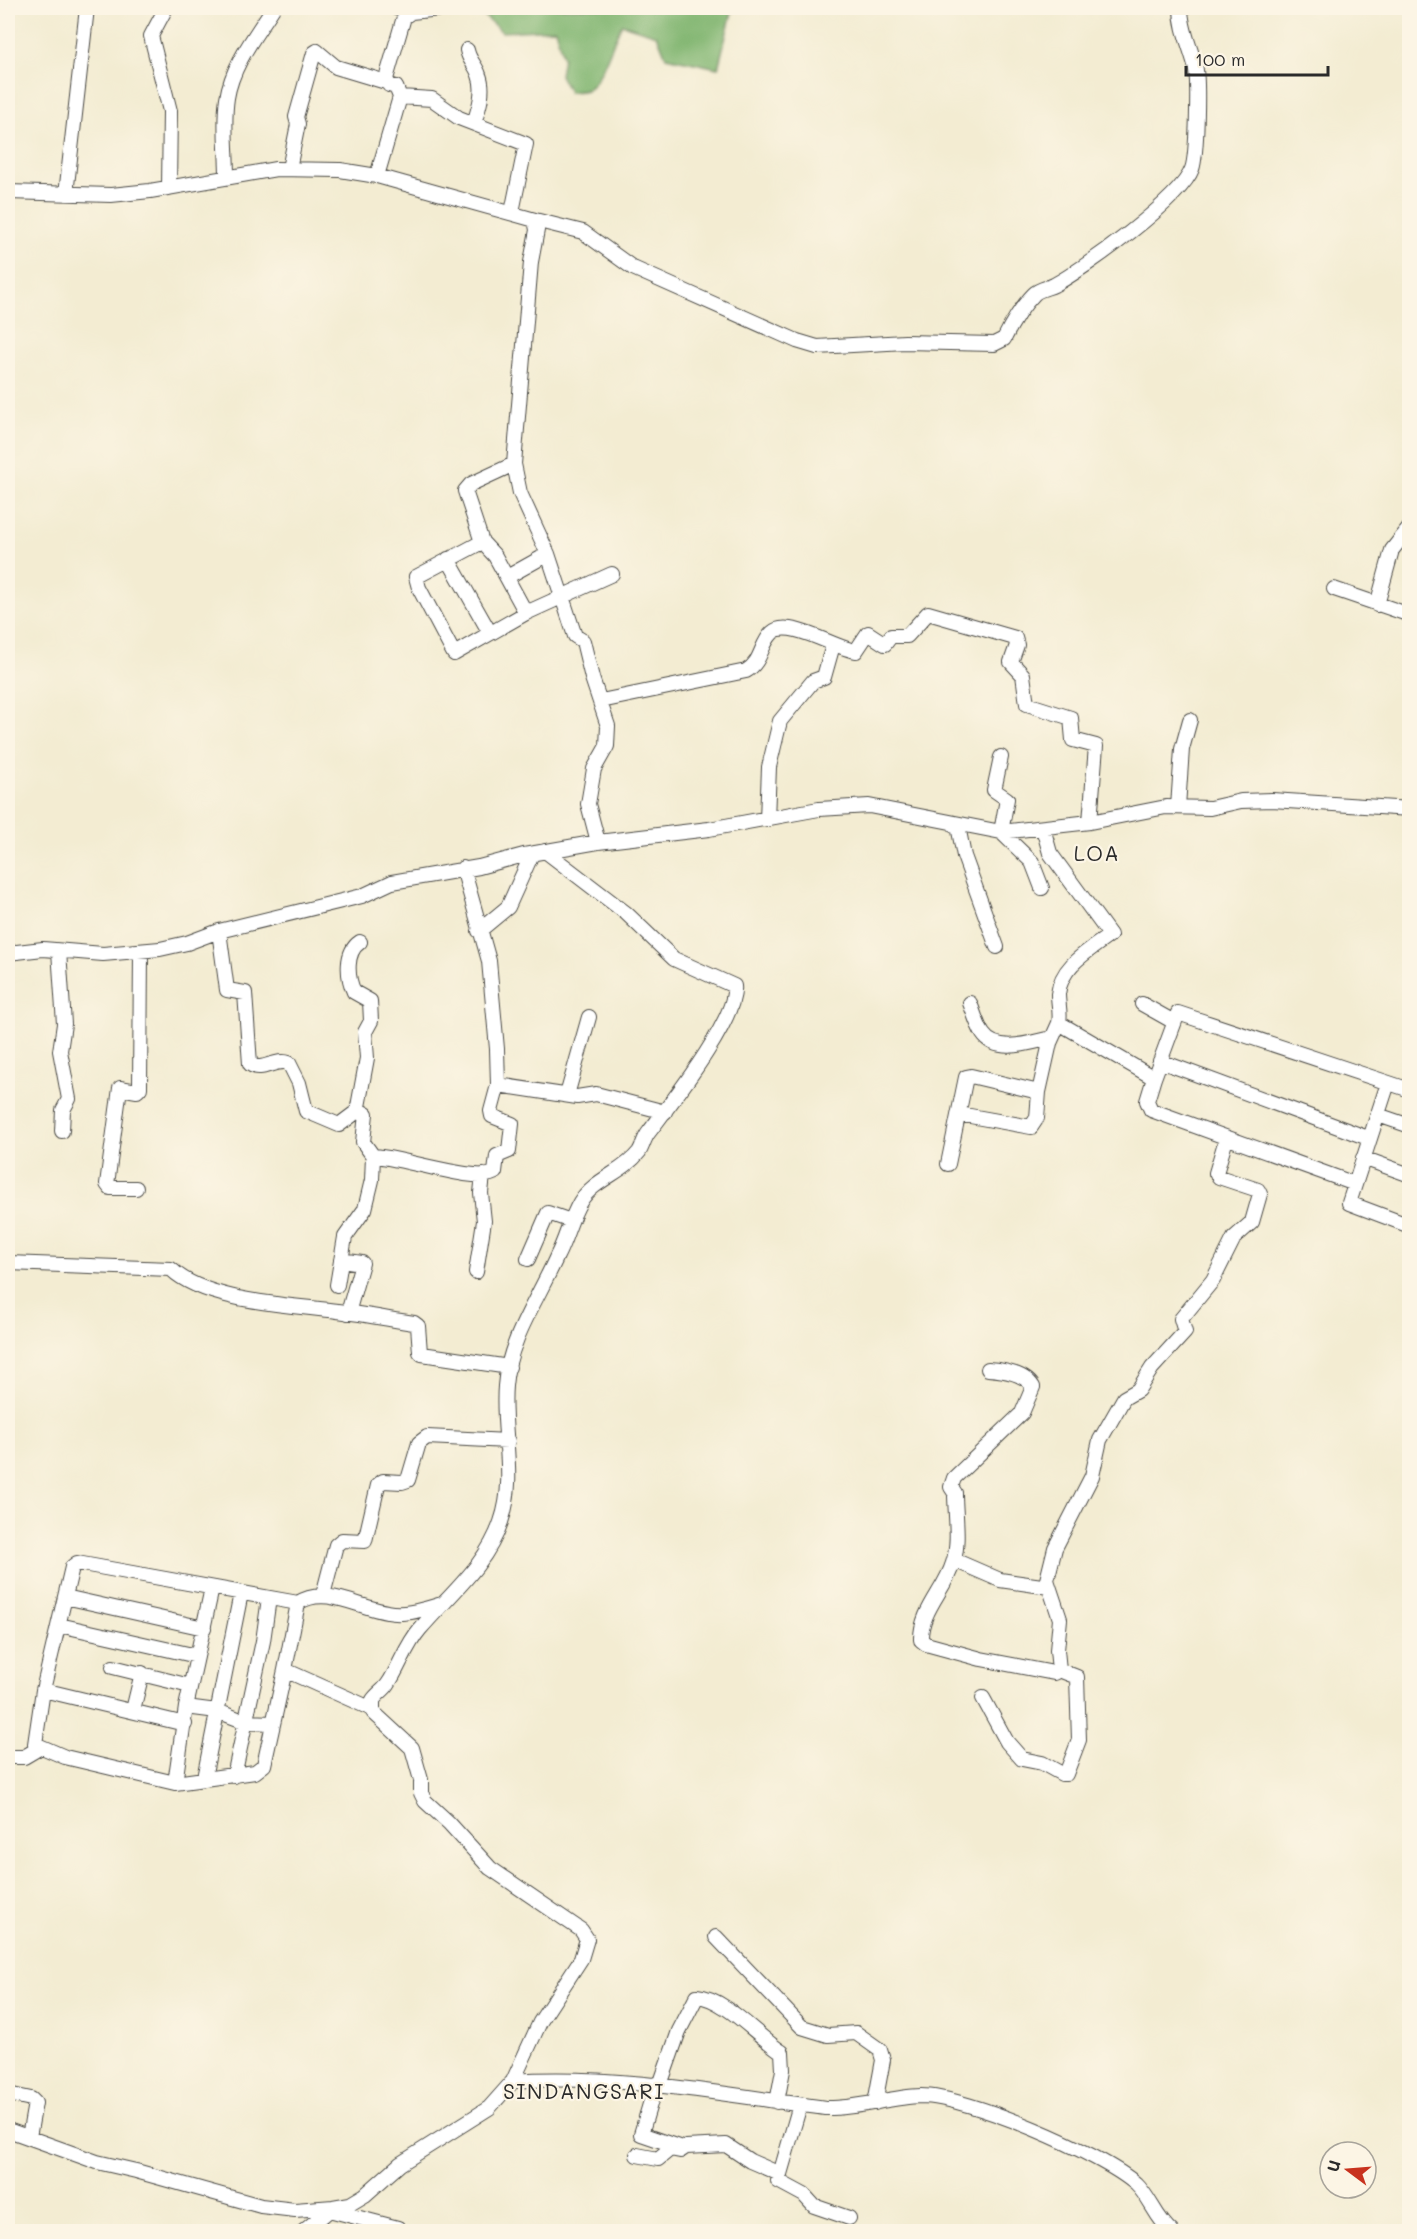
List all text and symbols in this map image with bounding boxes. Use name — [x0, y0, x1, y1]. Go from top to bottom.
scale bar — [1186, 39, 1328, 77]
text: 100 m — [1195, 47, 1245, 71]
district label: LOA — [1074, 839, 1120, 866]
district label: SINDANGSARI — [503, 2077, 665, 2104]
north arrow — [1318, 2140, 1378, 2200]
text: U — [1321, 2157, 1345, 2174]

